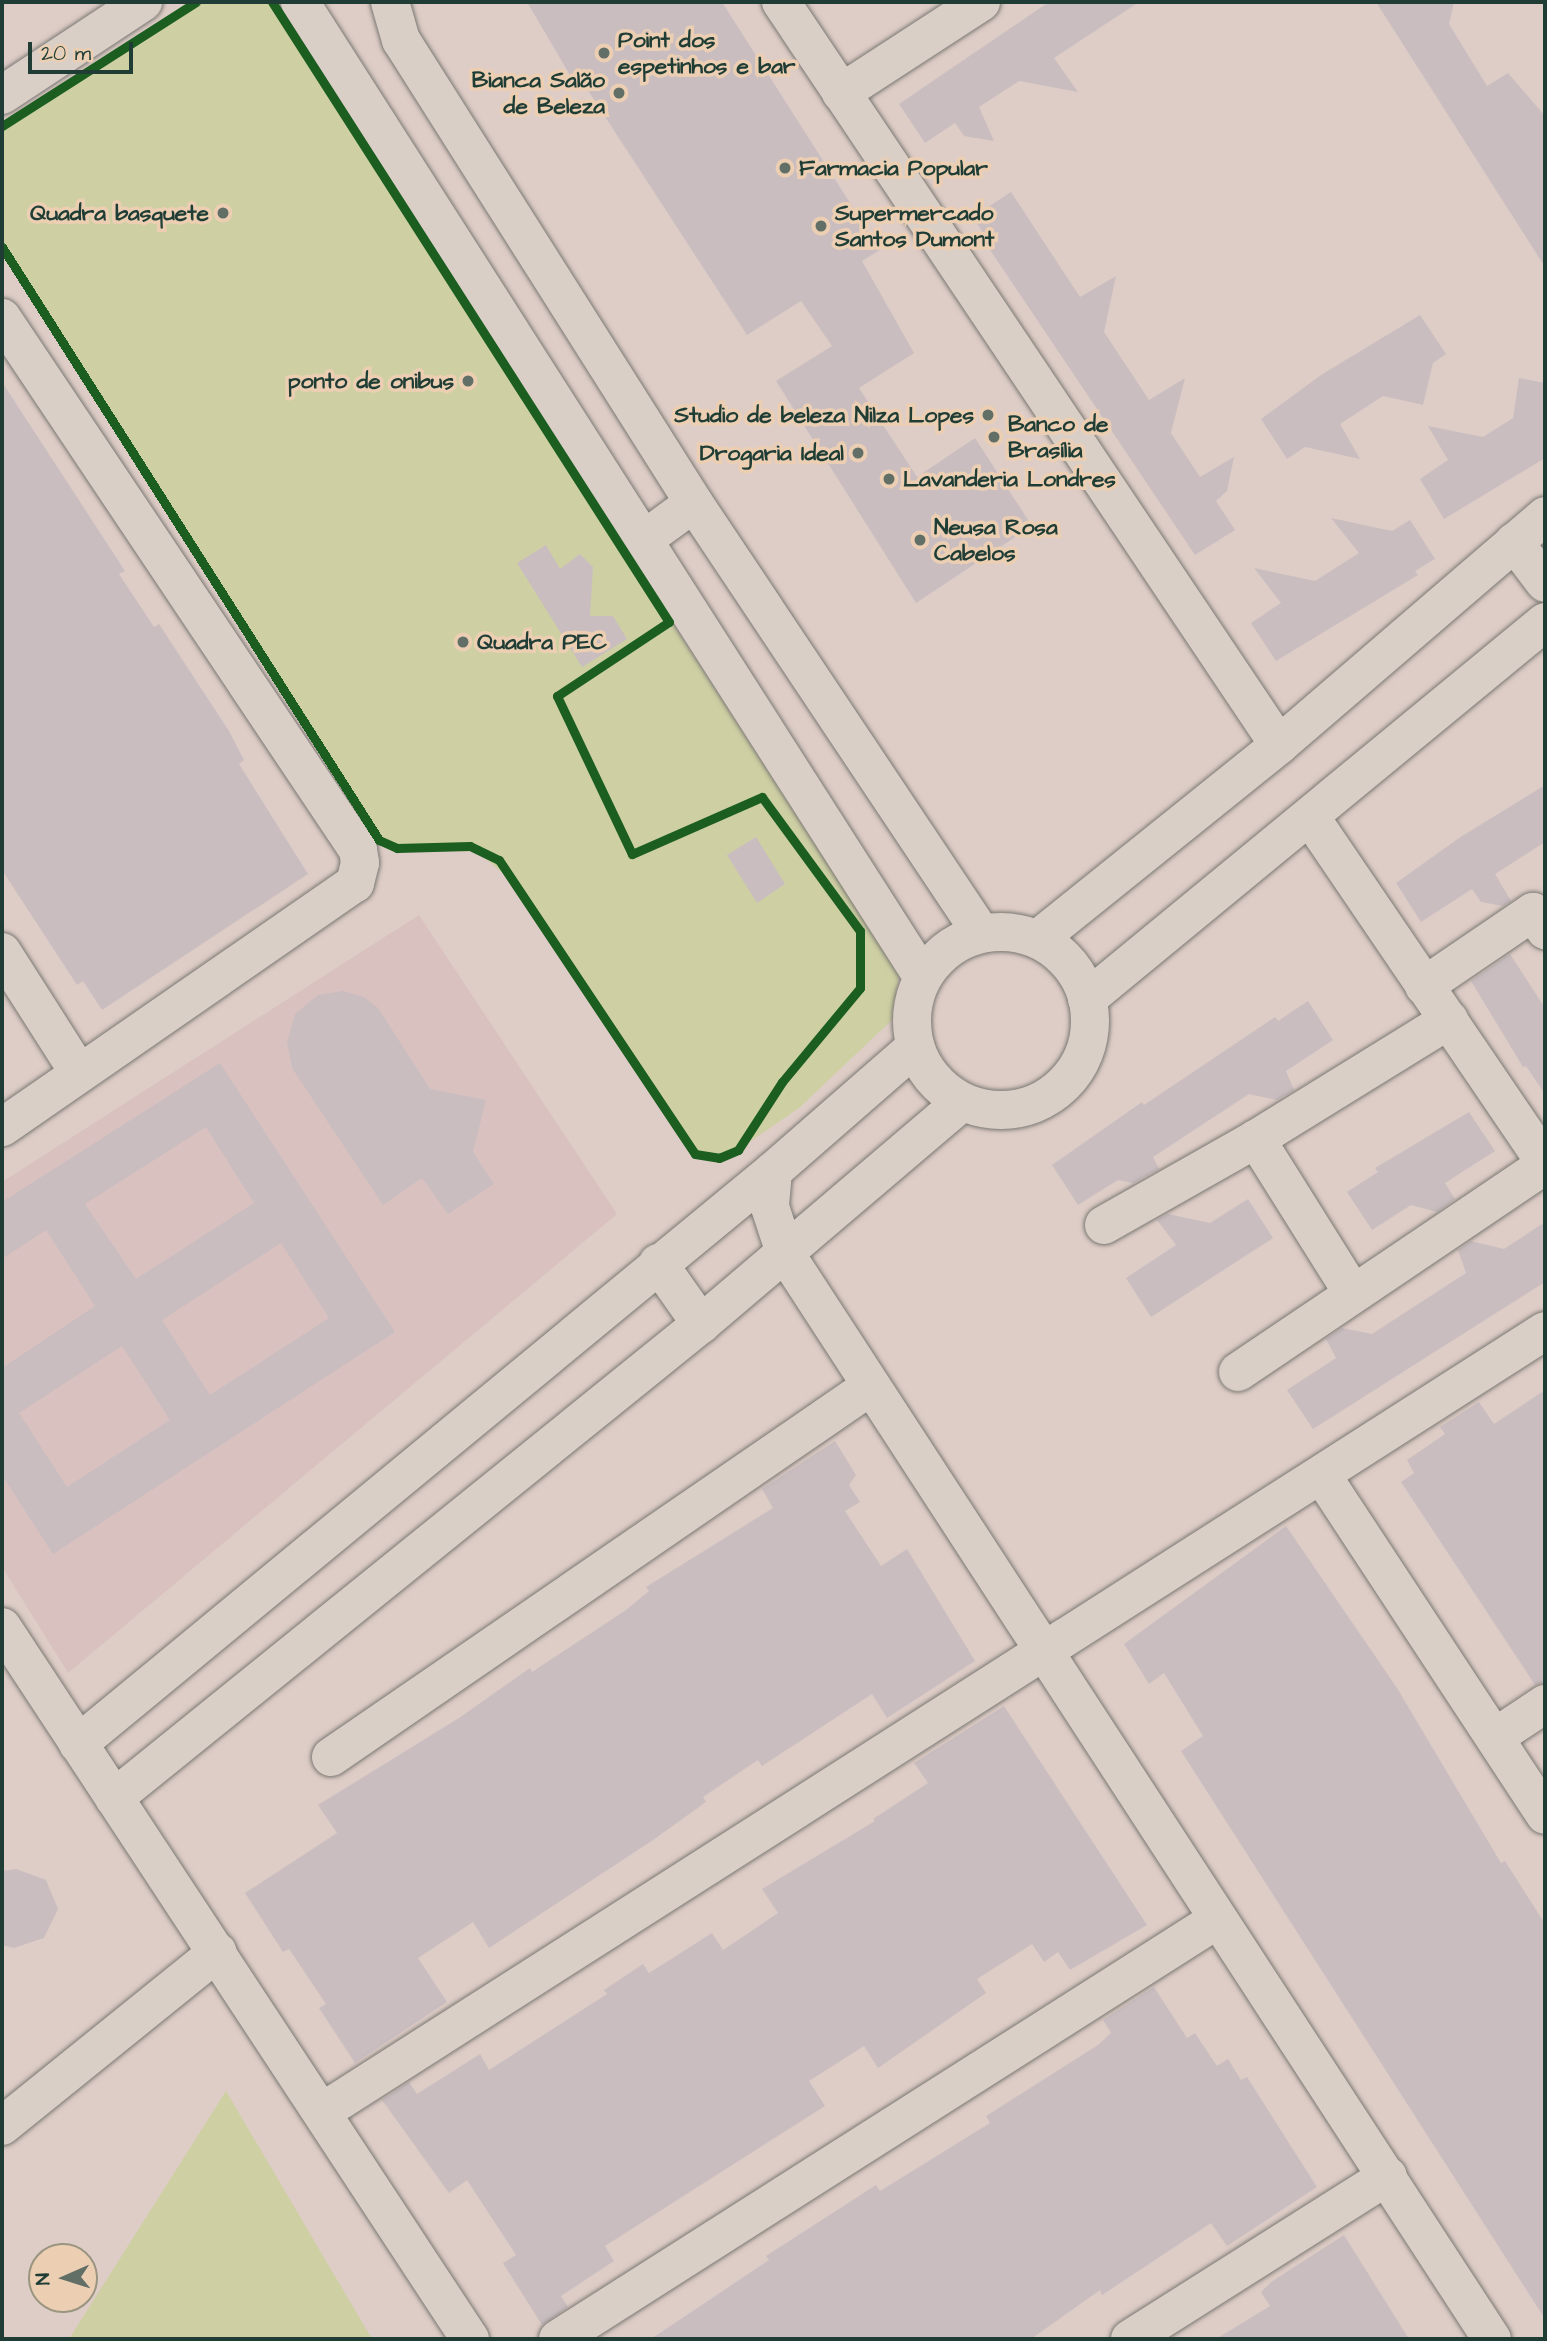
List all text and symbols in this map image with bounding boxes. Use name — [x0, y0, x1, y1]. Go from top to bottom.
place label: Point dos espetinhos e bar — [618, 26, 796, 80]
scale bar — [32, 28, 136, 72]
text: 20 m — [41, 39, 91, 68]
marker: Point dos espetinhos e bar — [596, 45, 612, 61]
place label: Bianca Salão de Beleza — [472, 66, 605, 120]
marker: Bianca Salão de Beleza — [611, 85, 627, 101]
place label: Farmacia Popular — [799, 154, 988, 182]
marker: Farmacia Popular — [777, 160, 793, 176]
place label: Quadra basquete — [30, 199, 209, 227]
place label: Supermercado Santos Dumont — [835, 199, 994, 253]
marker: Quadra basquete — [215, 205, 231, 221]
marker: Supermercado Santos Dumont — [813, 218, 829, 234]
place label: ponto de onibus — [288, 367, 454, 395]
marker: ponto de onibus — [460, 373, 476, 389]
place label: Studio de beleza Nilza Lopes — [674, 401, 974, 429]
marker: Studio de beleza Nilza Lopes — [980, 407, 996, 423]
place label: Banco de Brasília — [1008, 410, 1108, 464]
marker: Banco de Brasília — [986, 429, 1002, 445]
place label: Drogaria Ideal — [700, 439, 844, 467]
marker: Drogaria Ideal — [850, 445, 866, 461]
place label: Lavanderia Londres — [903, 465, 1116, 493]
marker: Lavanderia Londres — [881, 471, 897, 487]
place label: Neusa Rosa Cabelos — [934, 513, 1058, 567]
marker: Neusa Rosa Cabelos — [912, 532, 928, 548]
place label: Quadra PEC — [477, 628, 607, 656]
marker: Quadra PEC — [455, 634, 471, 650]
north arrow — [28, 2243, 98, 2313]
text: N — [30, 2272, 57, 2286]

